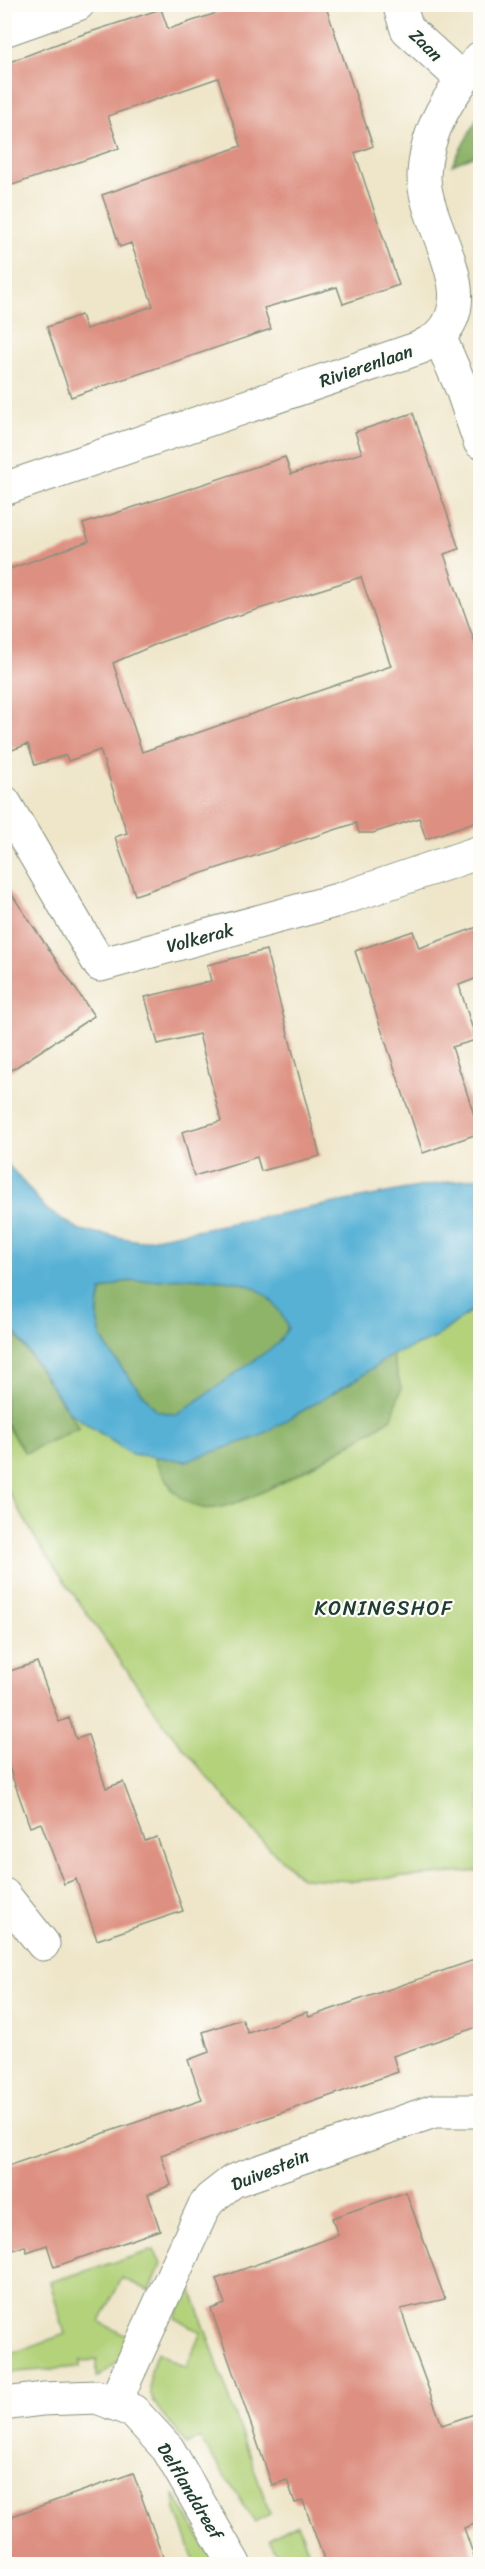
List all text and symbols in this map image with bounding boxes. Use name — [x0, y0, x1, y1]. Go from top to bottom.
street label: Zaan — [401, 20, 451, 70]
street label: Rivierenlaan — [315, 335, 417, 397]
street label: Volkerak — [163, 914, 238, 962]
district label: KONINGSHOF — [315, 1591, 453, 1626]
street label: Duivestein — [226, 2140, 314, 2200]
street label: Delflanddreef — [148, 2436, 233, 2548]

